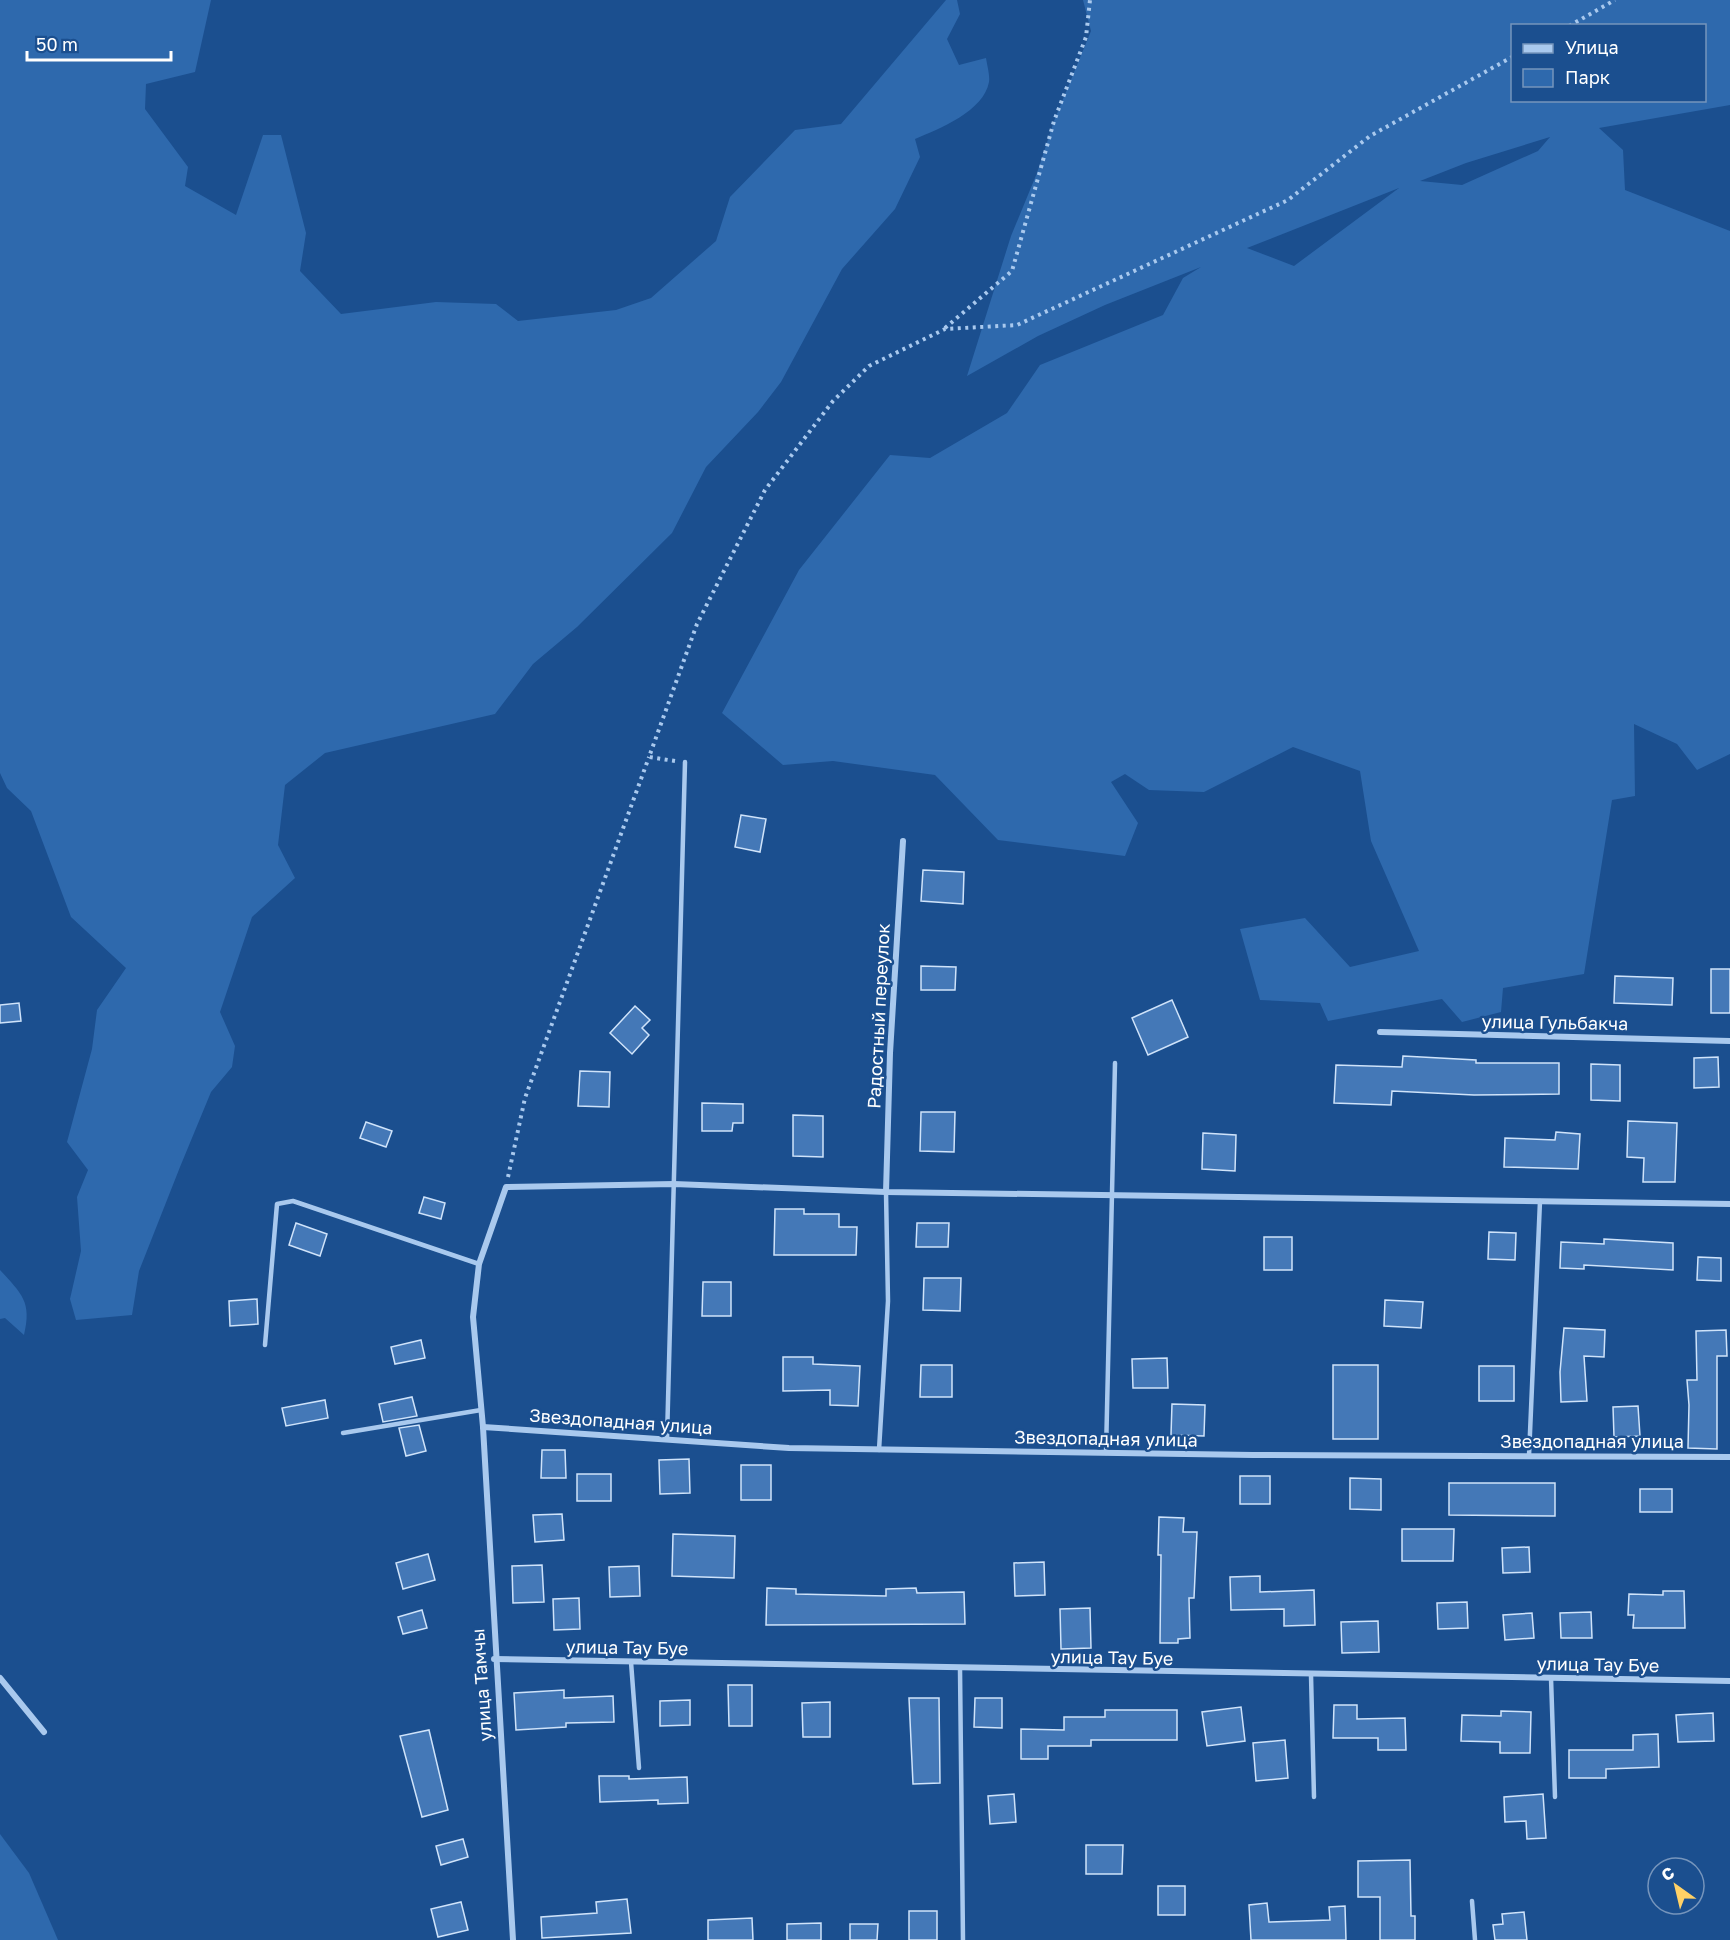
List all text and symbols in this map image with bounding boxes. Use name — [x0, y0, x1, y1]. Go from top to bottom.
scale bar — [27, 24, 171, 62]
legend — [1511, 24, 1706, 102]
text: 50 m — [36, 33, 78, 55]
text: Улица — [1565, 36, 1619, 58]
text: Парк — [1565, 66, 1610, 88]
street label: Радостный переулок — [862, 923, 894, 1109]
street label: улица Гульбакча — [1481, 1010, 1629, 1034]
street label: Звездопадная улица — [529, 1404, 713, 1438]
street label: Звездопадная улица — [1014, 1425, 1198, 1451]
street label: Звездопадная улица — [1500, 1430, 1684, 1452]
street label: улица Тамчы — [466, 1628, 496, 1742]
street label: улица Тау Буе — [565, 1635, 689, 1659]
street label: улица Тау Буе — [1050, 1645, 1174, 1669]
street label: улица Тау Буе — [1536, 1652, 1660, 1676]
north arrow — [1646, 1856, 1706, 1916]
text: С — [1657, 1862, 1678, 1885]

